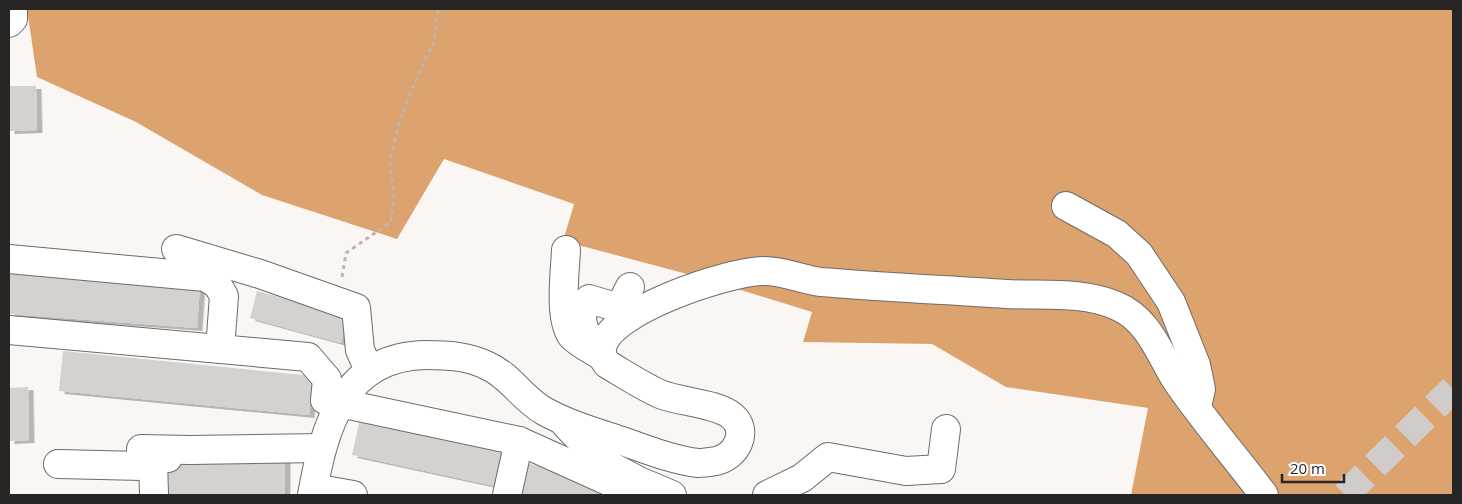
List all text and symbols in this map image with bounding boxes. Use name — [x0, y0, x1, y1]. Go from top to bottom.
scale bar — [1282, 452, 1344, 484]
text: 20 m — [1290, 458, 1325, 478]

